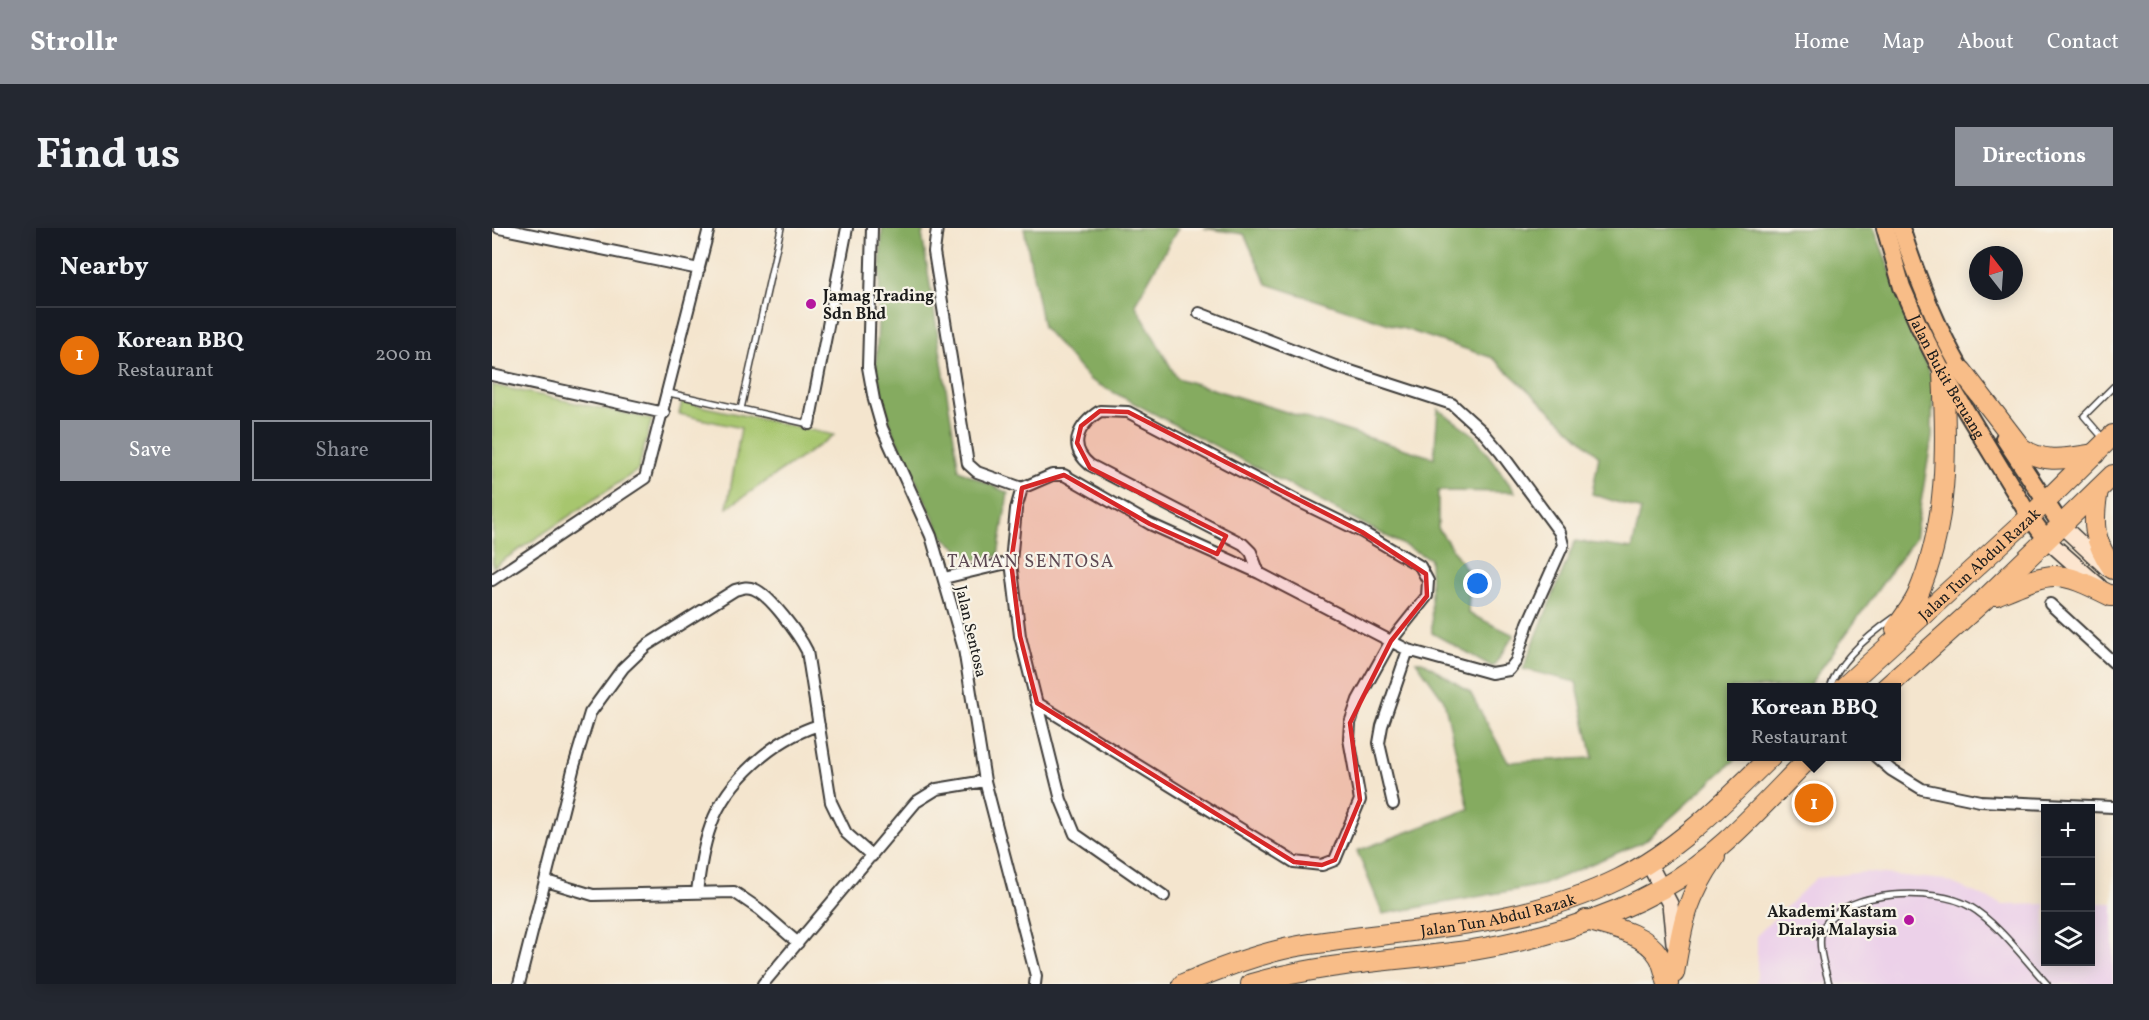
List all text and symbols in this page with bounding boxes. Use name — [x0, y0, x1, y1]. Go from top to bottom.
text: Strollr — [30, 23, 118, 62]
text: Home — [1794, 28, 1849, 57]
text: Map — [1882, 28, 1924, 57]
text: About — [1957, 28, 2014, 57]
text: Contact — [2047, 28, 2119, 57]
text: Find us — [36, 127, 180, 186]
button: Directions — [1955, 127, 2113, 186]
north arrow — [1969, 246, 2023, 300]
text: Nearby — [60, 249, 149, 285]
place label: Jamag Trading Sdn Bhd — [822, 286, 934, 326]
marker: Jamag Trading Sdn Bhd — [804, 297, 818, 311]
street label: Jalan Bukit Beruang — [1902, 312, 1989, 444]
text: Korean BBQ — [117, 326, 243, 357]
text: 1 — [75, 341, 84, 369]
text: 200 m — [375, 341, 432, 369]
text: Restaurant — [117, 357, 214, 385]
button: Save — [60, 420, 240, 481]
button: Share — [252, 420, 432, 481]
street label: Jalan Tun Abdul Razak — [1914, 504, 2046, 627]
district label: TAMAN SENTOSA — [947, 550, 1115, 575]
your location — [1463, 569, 1492, 598]
street label: Jalan Sentosa — [949, 583, 991, 679]
popup — [1727, 683, 1901, 761]
text: Korean BBQ — [1751, 693, 1877, 724]
text: Restaurant — [1751, 724, 1848, 752]
pin: 1 — [1794, 780, 1834, 826]
map controls — [2041, 804, 2095, 966]
button: + — [2041, 804, 2095, 858]
button: − — [2041, 858, 2095, 912]
street label: Jalan Tun Abdul Razak — [1419, 889, 1580, 943]
place label: Akademi Kastam Diraja Malaysia — [1767, 902, 1897, 942]
button: layers — [2041, 912, 2095, 966]
marker: Akademi Kastam Diraja Malaysia — [1902, 913, 1916, 927]

